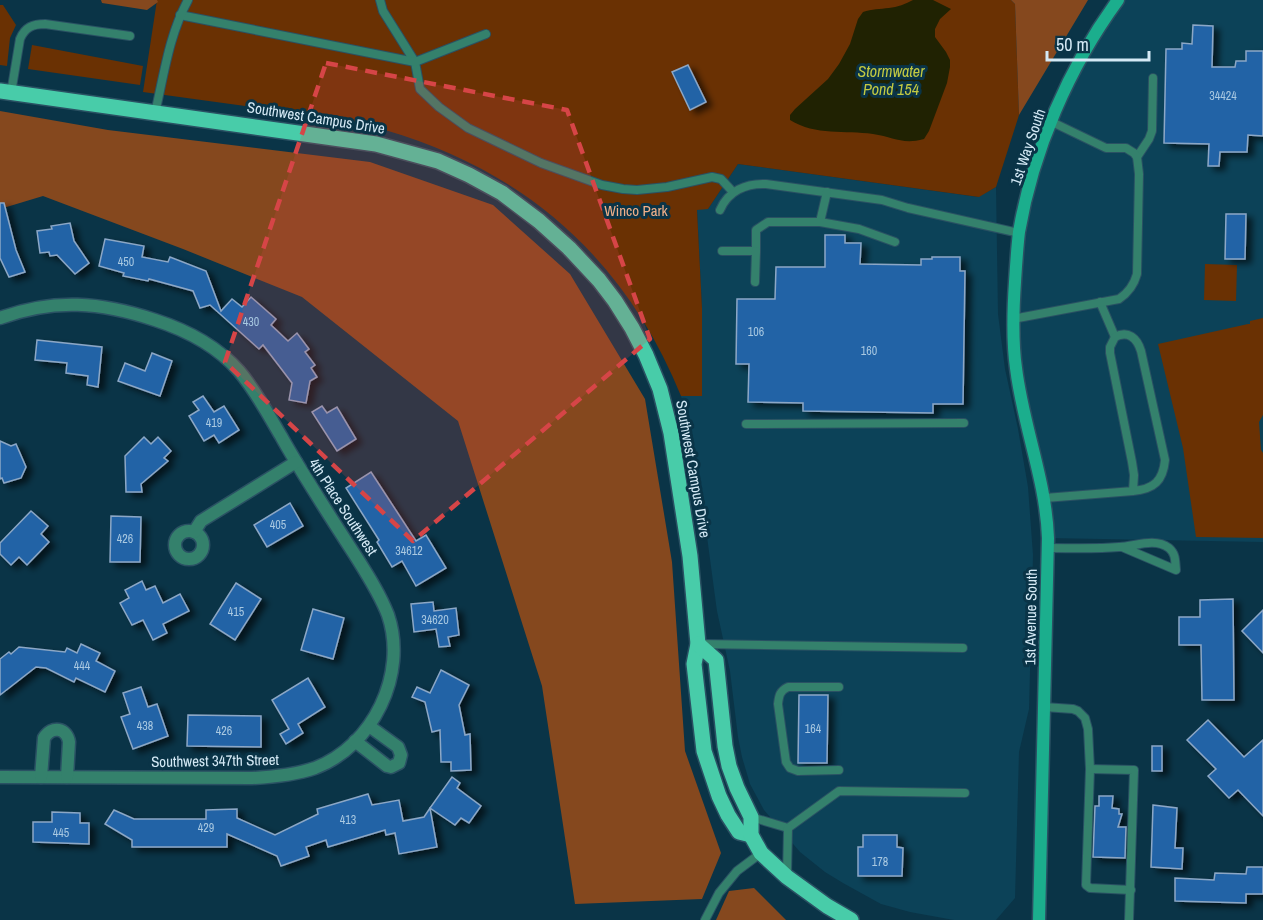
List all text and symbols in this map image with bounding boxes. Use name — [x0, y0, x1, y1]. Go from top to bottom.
scale bar — [1047, 24, 1149, 62]
text: 50 m — [1056, 32, 1089, 57]
water label: Stormwater Pond 154 — [857, 60, 925, 100]
house number: 34424 — [1209, 88, 1237, 104]
street label: Southwest Campus Drive — [246, 96, 387, 139]
street label: 1st Way South — [1005, 106, 1050, 188]
park label: Winco Park — [604, 200, 669, 221]
house number: 450 — [118, 254, 134, 270]
house number: 430 — [243, 314, 259, 330]
house number: 106 — [748, 324, 764, 340]
house number: 160 — [861, 343, 877, 359]
street label: Southwest Campus Drive — [671, 398, 716, 540]
house number: 419 — [206, 415, 222, 431]
street label: 4th Place Southwest — [304, 454, 383, 560]
house number: 405 — [270, 517, 287, 533]
house number: 426 — [117, 531, 133, 547]
house number: 34612 — [395, 543, 423, 559]
street label: 1st Avenue South — [1019, 569, 1042, 665]
house number: 415 — [228, 604, 245, 620]
house number: 34620 — [421, 612, 449, 628]
house number: 444 — [74, 658, 91, 674]
house number: 438 — [137, 718, 153, 734]
house number: 164 — [805, 721, 822, 737]
house number: 426 — [216, 723, 232, 739]
street label: Southwest 347th Street — [151, 749, 280, 772]
house number: 413 — [340, 812, 356, 828]
house number: 429 — [198, 820, 214, 836]
house number: 445 — [53, 825, 70, 841]
house number: 178 — [872, 854, 888, 870]

